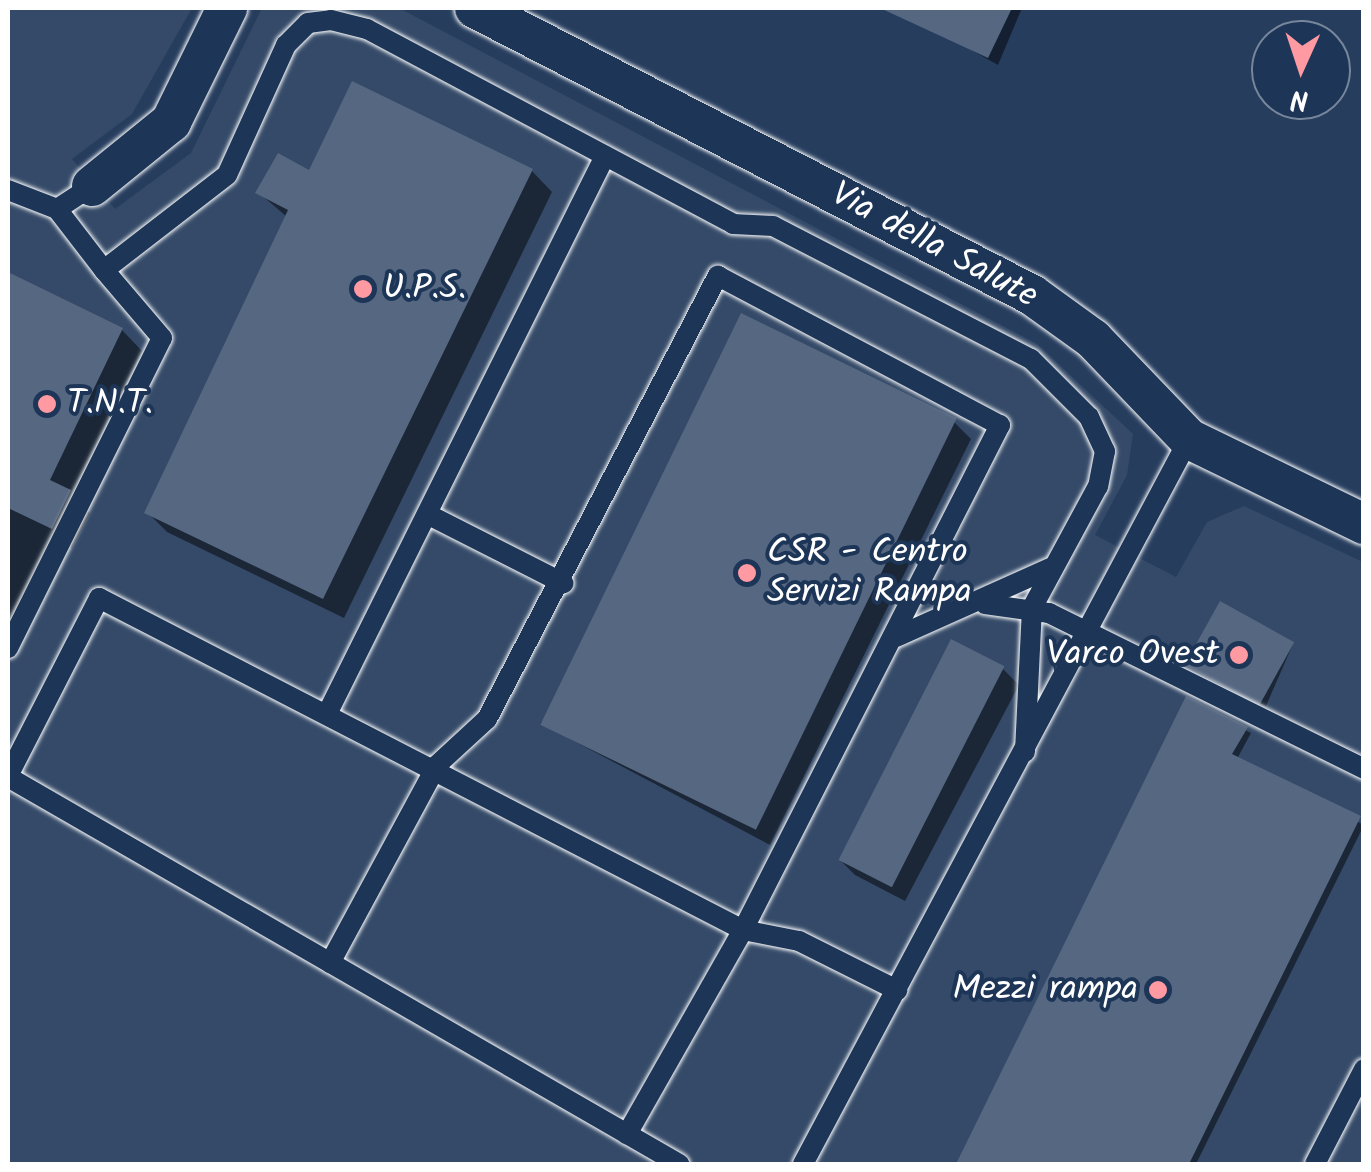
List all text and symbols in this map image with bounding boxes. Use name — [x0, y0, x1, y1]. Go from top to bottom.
north arrow — [1251, 20, 1351, 120]
text: N — [1290, 76, 1310, 121]
street label: Via della Salute — [824, 174, 1044, 318]
place label: U.P.S. — [383, 268, 466, 310]
marker: U.P.S. — [352, 278, 374, 300]
place label: T.N.T. — [67, 383, 153, 425]
marker: T.N.T. — [36, 393, 58, 415]
place label: CSR - Centro Servizi Rampa — [767, 532, 972, 614]
marker: CSR - Centro Servizi Rampa — [736, 562, 758, 584]
place label: Varco Ovest — [1046, 634, 1219, 676]
marker: Varco Ovest — [1228, 644, 1250, 666]
place label: Mezzi rampa — [952, 969, 1138, 1011]
marker: Mezzi rampa — [1147, 979, 1169, 1001]

